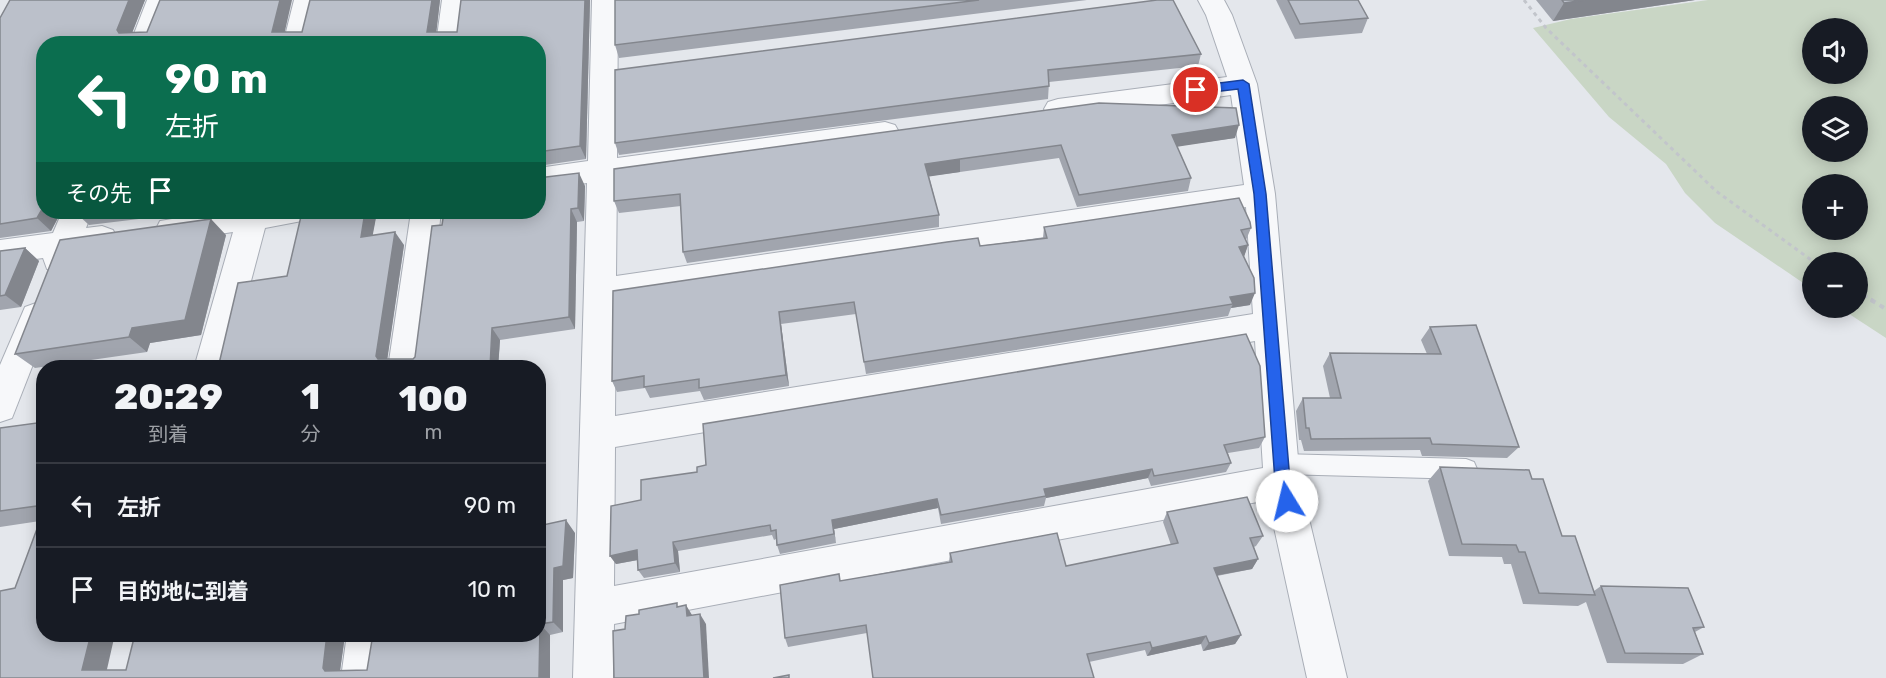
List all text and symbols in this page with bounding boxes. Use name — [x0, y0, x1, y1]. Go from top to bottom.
map controls — [1802, 18, 1868, 318]
button: sound — [1802, 18, 1868, 84]
text: 90 m — [165, 54, 268, 104]
icon: left — [66, 60, 144, 138]
pin — [1170, 64, 1221, 115]
icon: arrive — [1179, 73, 1212, 106]
button: layers — [1802, 96, 1868, 162]
text: 左折 — [165, 111, 219, 143]
icon: arrive — [144, 174, 177, 207]
button: + — [1802, 174, 1868, 240]
text: その先 — [66, 180, 132, 207]
button: − — [1802, 252, 1868, 318]
text: 20:29 — [114, 375, 223, 418]
text: 1 — [301, 375, 320, 418]
text: 100 — [399, 377, 468, 420]
text: m — [424, 420, 442, 444]
text: 到着 — [148, 422, 188, 446]
text: 分 — [301, 422, 321, 446]
position arrow — [1255, 469, 1319, 533]
icon: left — [66, 489, 99, 522]
text: 90 m — [464, 492, 516, 519]
text: 左折 — [117, 494, 161, 521]
icon: arrive — [66, 573, 99, 606]
text: 10 m — [468, 576, 516, 603]
text: 目的地に到着 — [117, 578, 249, 605]

